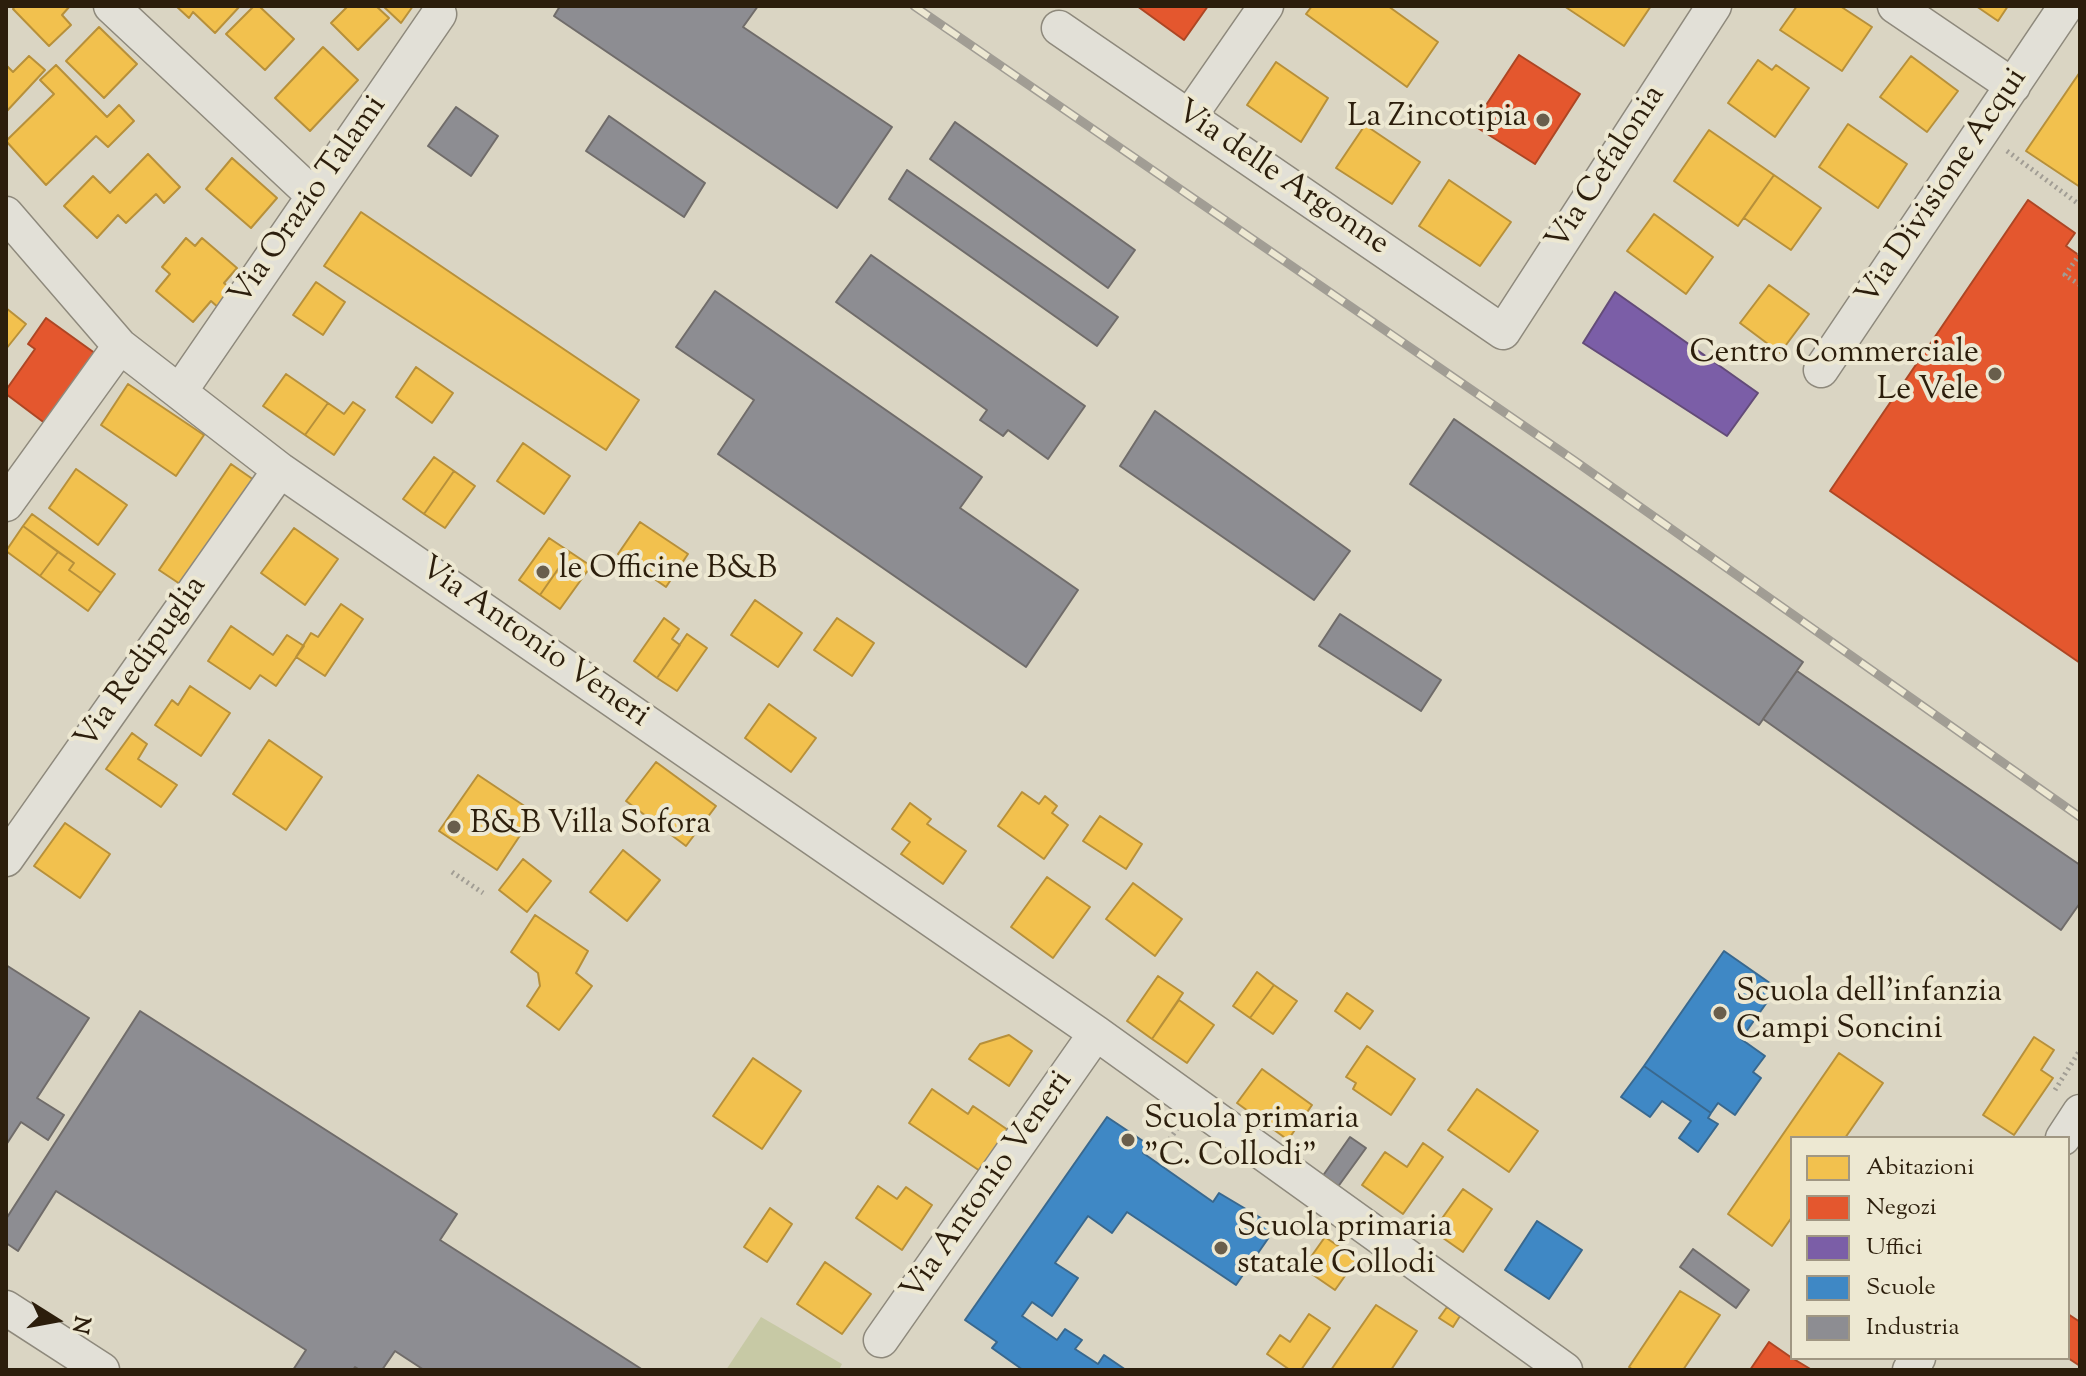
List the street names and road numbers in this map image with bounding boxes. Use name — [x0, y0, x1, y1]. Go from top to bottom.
street label: Via Divisione Acqui — [1850, 62, 2038, 314]
street label: Via Cefalonia — [1540, 79, 1676, 259]
street label: Via Orazio Talami — [223, 90, 397, 314]
street label: Via delle Argonne — [1167, 94, 1395, 266]
street label: Via Antonio Veneri — [411, 550, 655, 738]
street label: Via Redipuglia — [69, 570, 217, 758]
street label: Via Antonio Veneri — [895, 1065, 1083, 1309]

